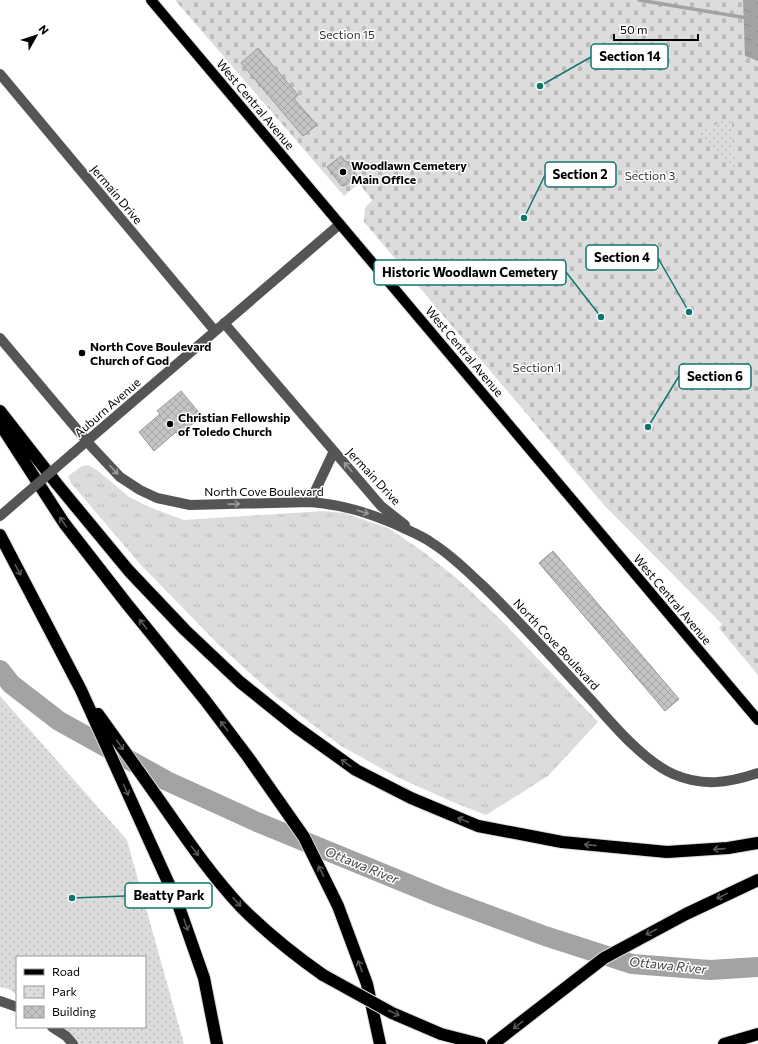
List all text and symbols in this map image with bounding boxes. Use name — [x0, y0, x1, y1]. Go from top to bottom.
north arrow — [16, 16, 56, 56]
scale bar — [614, 16, 698, 42]
text: N — [37, 22, 52, 37]
text: 50 m — [620, 22, 648, 36]
park label: Section 15 — [319, 27, 375, 41]
callout: Section 14 — [591, 44, 668, 69]
text: Section 14 — [599, 48, 661, 64]
street label: West Central Avenue — [214, 56, 298, 152]
place label: Woodlawn Cemetery Main Office — [351, 158, 467, 186]
street label: Jermain Drive — [88, 162, 146, 227]
callout: Section 2 — [545, 162, 616, 187]
text: Section 2 — [552, 166, 608, 182]
marker: Woodlawn Cemetery Main Office — [338, 167, 348, 177]
park label: Section 3 — [625, 168, 675, 182]
callout: Section 4 — [586, 245, 658, 270]
text: Section 4 — [594, 249, 650, 265]
callout: Historic Woodlawn Cemetery — [374, 260, 566, 285]
text: Historic Woodlawn Cemetery — [382, 264, 558, 280]
street label: West Central Avenue — [423, 303, 507, 399]
place label: North Cove Boulevard Church of God — [90, 339, 211, 367]
marker: North Cove Boulevard Church of God — [77, 348, 87, 358]
park label: Section 1 — [513, 360, 561, 374]
callout: Section 6 — [679, 364, 751, 389]
text: Section 6 — [687, 368, 743, 384]
street label: Auburn Avenue — [71, 375, 143, 439]
place label: Christian Fellowship of Toledo Church — [178, 410, 290, 438]
marker: Christian Fellowship of Toledo Church — [165, 419, 175, 429]
street label: Jermain Drive — [343, 445, 404, 508]
one-way arrow — [343, 462, 352, 473]
one-way arrow — [109, 464, 118, 475]
street label: North Cove Boulevard — [204, 484, 324, 498]
one-way arrow — [227, 500, 240, 508]
one-way arrow — [356, 508, 368, 516]
one-way arrow — [59, 516, 67, 527]
street label: West Central Avenue — [631, 551, 715, 647]
one-way arrow — [15, 564, 22, 576]
street label: North Cove Boulevard — [511, 596, 603, 693]
one-way arrow — [139, 619, 148, 630]
one-way arrow — [220, 720, 229, 731]
one-way arrow — [116, 739, 124, 750]
one-way arrow — [341, 759, 352, 767]
one-way arrow — [123, 783, 130, 795]
one-way arrow — [457, 816, 469, 823]
one-way arrow — [584, 842, 597, 849]
water label: Ottawa River — [323, 843, 402, 887]
one-way arrow — [713, 845, 726, 852]
one-way arrow — [190, 846, 199, 857]
one-way arrow — [316, 865, 324, 877]
callout: Beatty Park — [125, 883, 212, 908]
text: Beatty Park — [133, 887, 205, 903]
one-way arrow — [717, 893, 729, 900]
one-way arrow — [233, 897, 242, 907]
one-way arrow — [182, 919, 190, 931]
one-way arrow — [645, 929, 657, 937]
water label: Ottawa River — [628, 953, 708, 977]
legend — [16, 956, 146, 1028]
one-way arrow — [356, 960, 364, 972]
text: Road — [52, 964, 80, 978]
text: Park — [52, 984, 78, 998]
text: Building — [52, 1004, 96, 1018]
one-way arrow — [387, 1010, 399, 1017]
one-way arrow — [512, 1020, 523, 1029]

